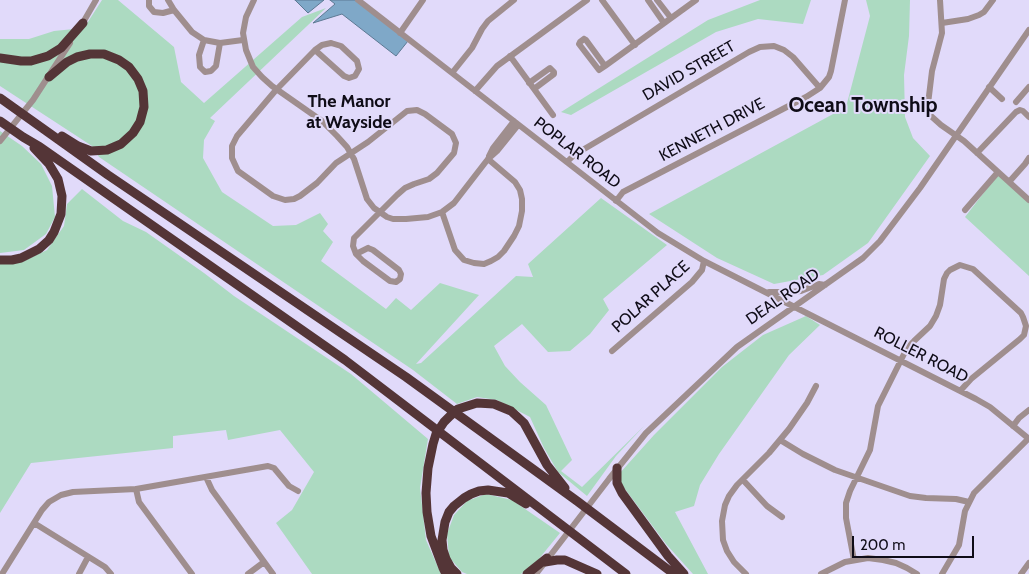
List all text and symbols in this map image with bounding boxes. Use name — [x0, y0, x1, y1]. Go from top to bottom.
street label: DAVID STREET — [639, 37, 739, 105]
district label: The Manor at Wayside — [306, 91, 392, 134]
district label: Ocean Township — [788, 93, 938, 119]
street label: KENNETH DRIVE — [656, 94, 768, 166]
street label: POPLAR ROAD — [530, 113, 624, 193]
street label: POLAR PLACE — [608, 257, 694, 337]
street label: DEAL ROAD — [743, 265, 823, 329]
street label: ROLLER ROAD — [871, 323, 971, 387]
scale bar — [854, 526, 976, 558]
text: 200 m — [860, 536, 905, 554]

